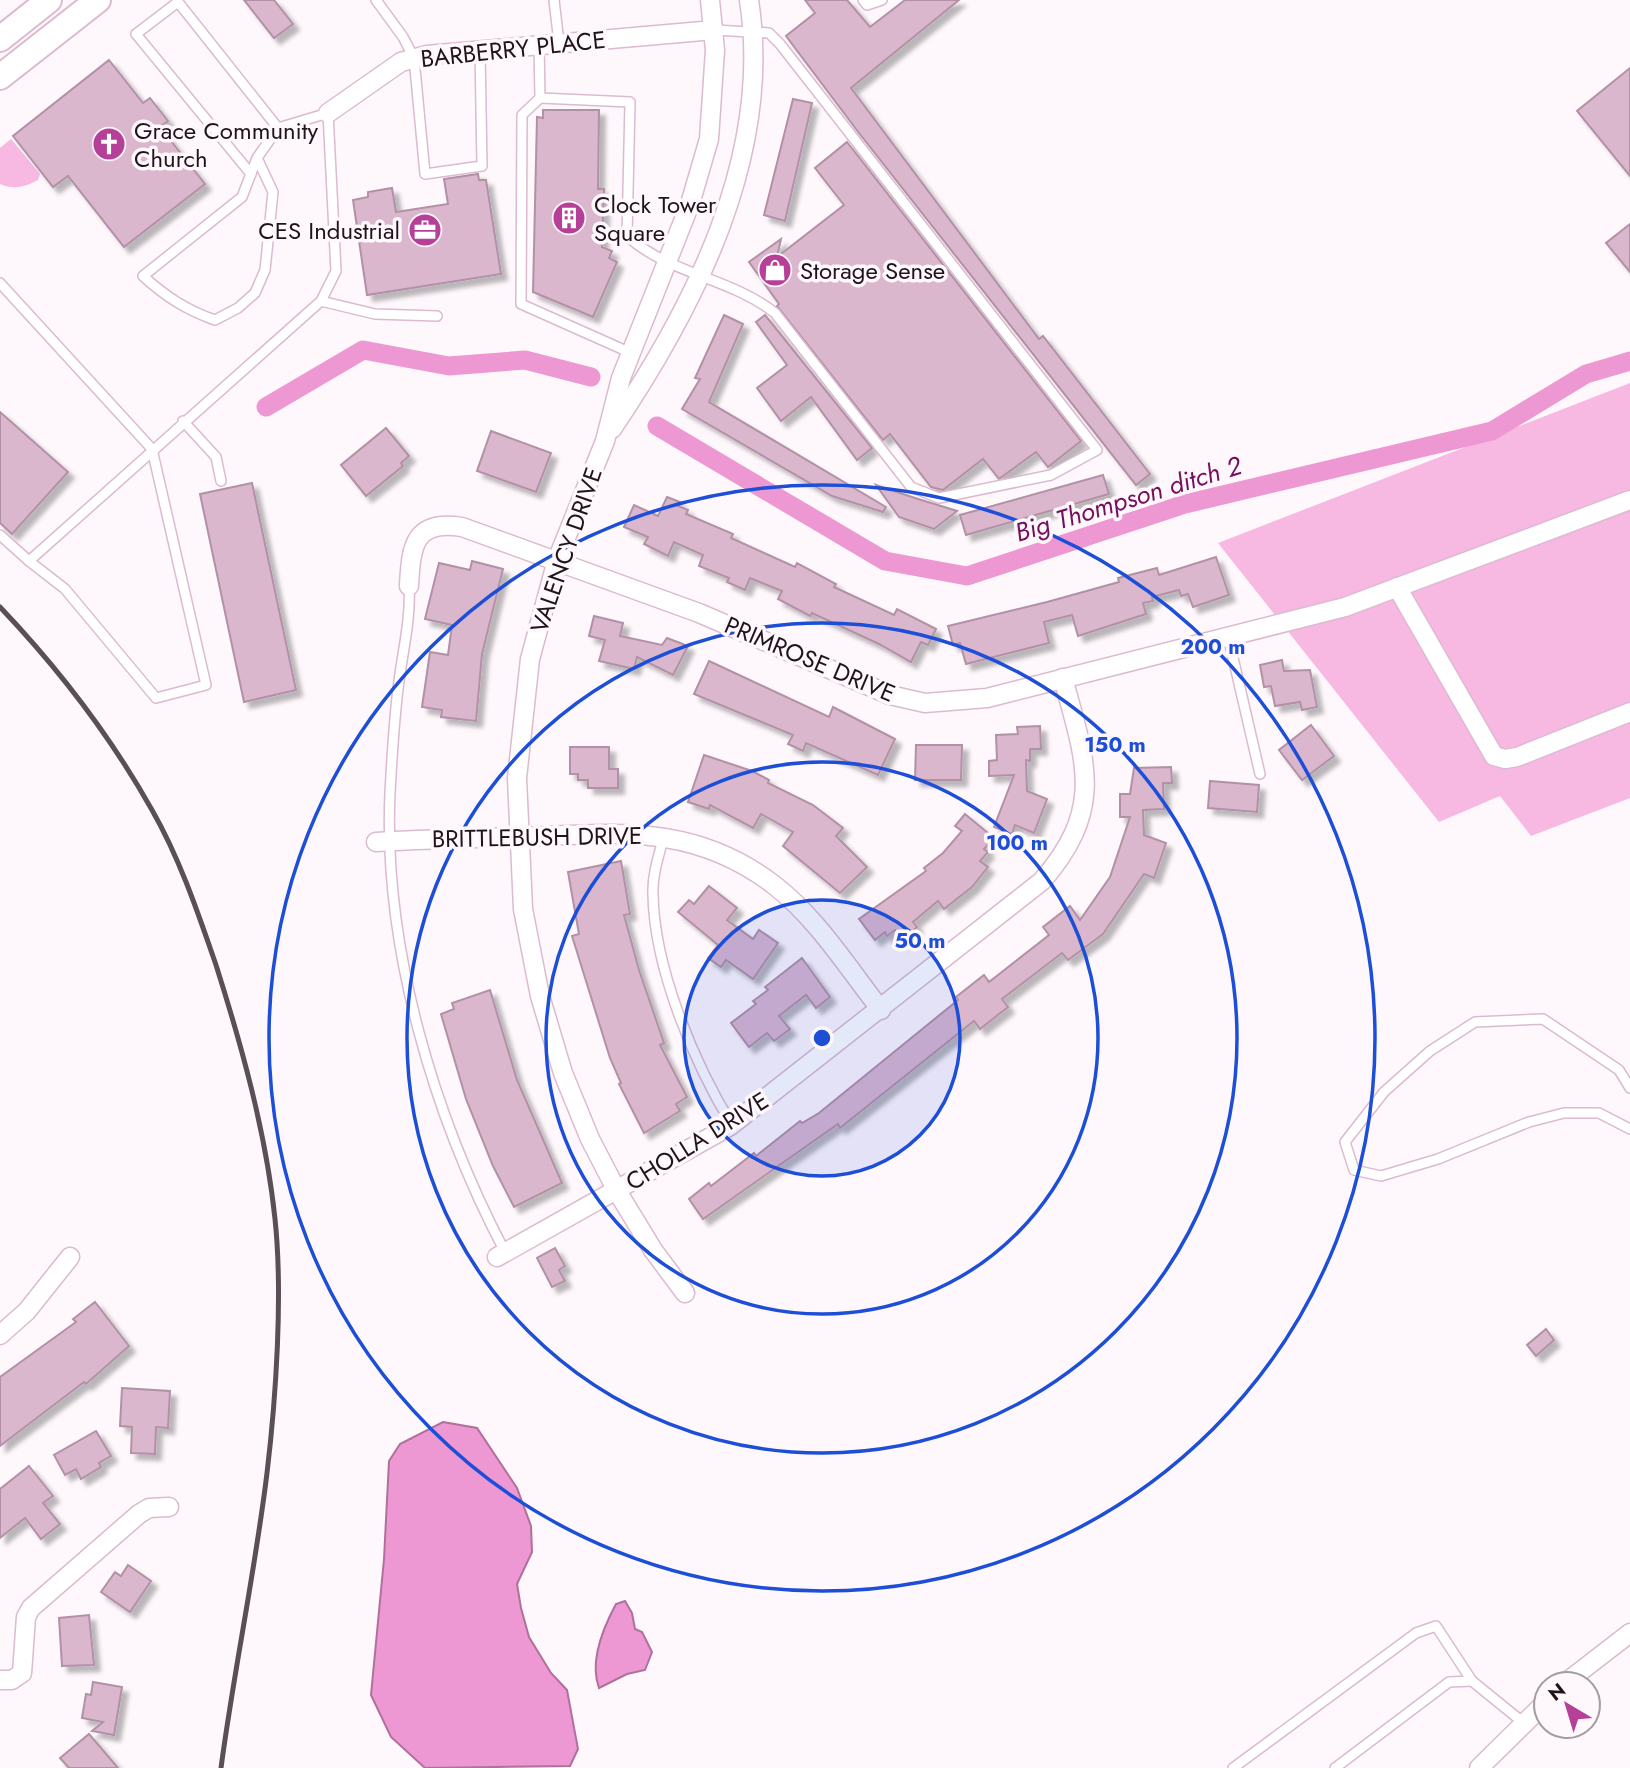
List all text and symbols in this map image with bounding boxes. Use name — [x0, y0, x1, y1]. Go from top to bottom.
street label: BARBERRY PLACE — [419, 22, 607, 76]
place label: Grace Community Church — [134, 113, 319, 176]
church icon: Grace Community Church — [90, 125, 128, 163]
place label: Clock Tower Square — [594, 187, 717, 250]
building icon: Clock Tower Square — [550, 199, 588, 237]
office icon: CES Industrial — [406, 211, 444, 249]
place label: CES Industrial — [258, 213, 400, 248]
shop icon: Storage Sense — [756, 251, 794, 289]
place label: Storage Sense — [800, 253, 945, 288]
water label: Big Thompson ditch 2 — [1010, 446, 1247, 552]
street label: VALENCY DRIVE — [521, 463, 611, 637]
street label: PRIMROSE DRIVE — [719, 607, 901, 711]
text: 200 m — [1180, 632, 1246, 662]
text: 150 m — [1084, 730, 1146, 760]
street label: BRITTLEBUSH DRIVE — [432, 818, 642, 856]
text: 100 m — [986, 828, 1048, 858]
text: 50 m — [895, 926, 945, 956]
centre of rings — [810, 1026, 834, 1050]
street label: CHOLLA DRIVE — [619, 1083, 775, 1199]
north arrow — [1532, 1670, 1602, 1740]
text: N — [1543, 1677, 1571, 1707]

